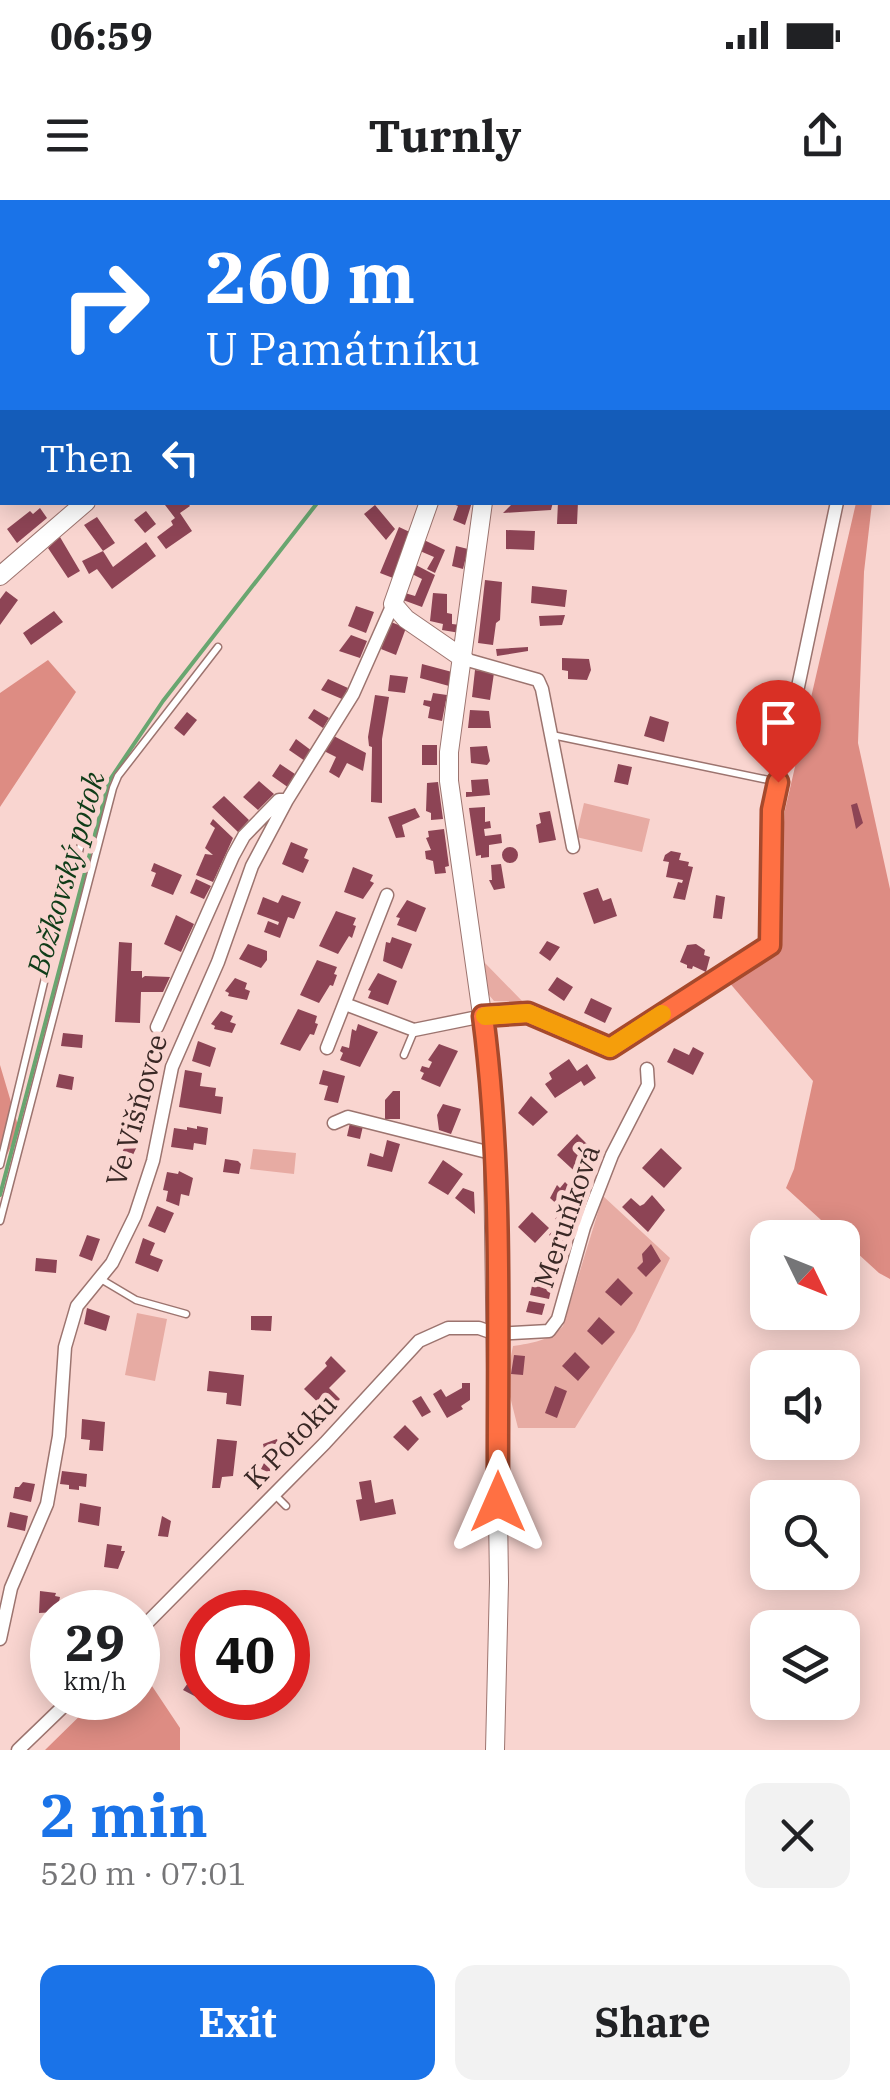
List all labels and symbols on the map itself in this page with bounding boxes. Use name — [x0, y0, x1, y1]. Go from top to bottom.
pin — [736, 680, 821, 783]
water label: Božkovský potok — [17, 766, 113, 980]
street label: Ve Višňovce — [97, 1030, 175, 1190]
street label: Meruňková — [524, 1140, 608, 1292]
north arrow — [750, 1220, 860, 1330]
street label: K Potoku — [236, 1386, 344, 1496]
position arrow — [446, 1450, 550, 1554]
speed limit sign: 40 — [180, 1590, 310, 1720]

